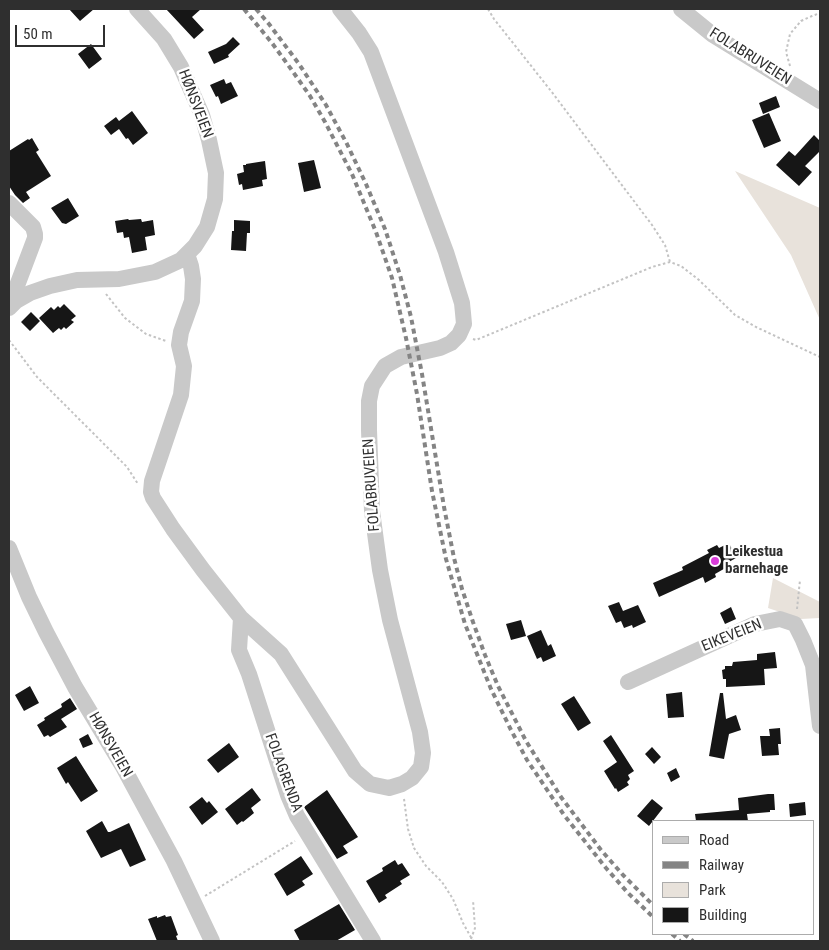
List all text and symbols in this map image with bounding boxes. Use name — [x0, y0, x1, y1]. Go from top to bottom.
scale bar — [18, 15, 108, 47]
text: 50 m — [23, 25, 53, 43]
street label: FOLABRUVEIEN — [706, 25, 794, 89]
street label: HØNSVEIEN — [174, 67, 216, 141]
street label: FOLABRUVEIEN — [360, 438, 384, 532]
place label: Leikestua barnehage — [725, 543, 788, 578]
marker: Leikestua barnehage — [709, 555, 721, 567]
street label: EIKEVEIEN — [699, 616, 765, 656]
street label: HØNSVEIEN — [84, 709, 136, 781]
street label: FOLAGRENDA — [260, 731, 306, 815]
legend — [652, 820, 814, 935]
text: Road — [699, 831, 729, 849]
text: Railway — [699, 856, 744, 874]
text: Park — [699, 881, 726, 899]
text: Building — [699, 906, 747, 924]

